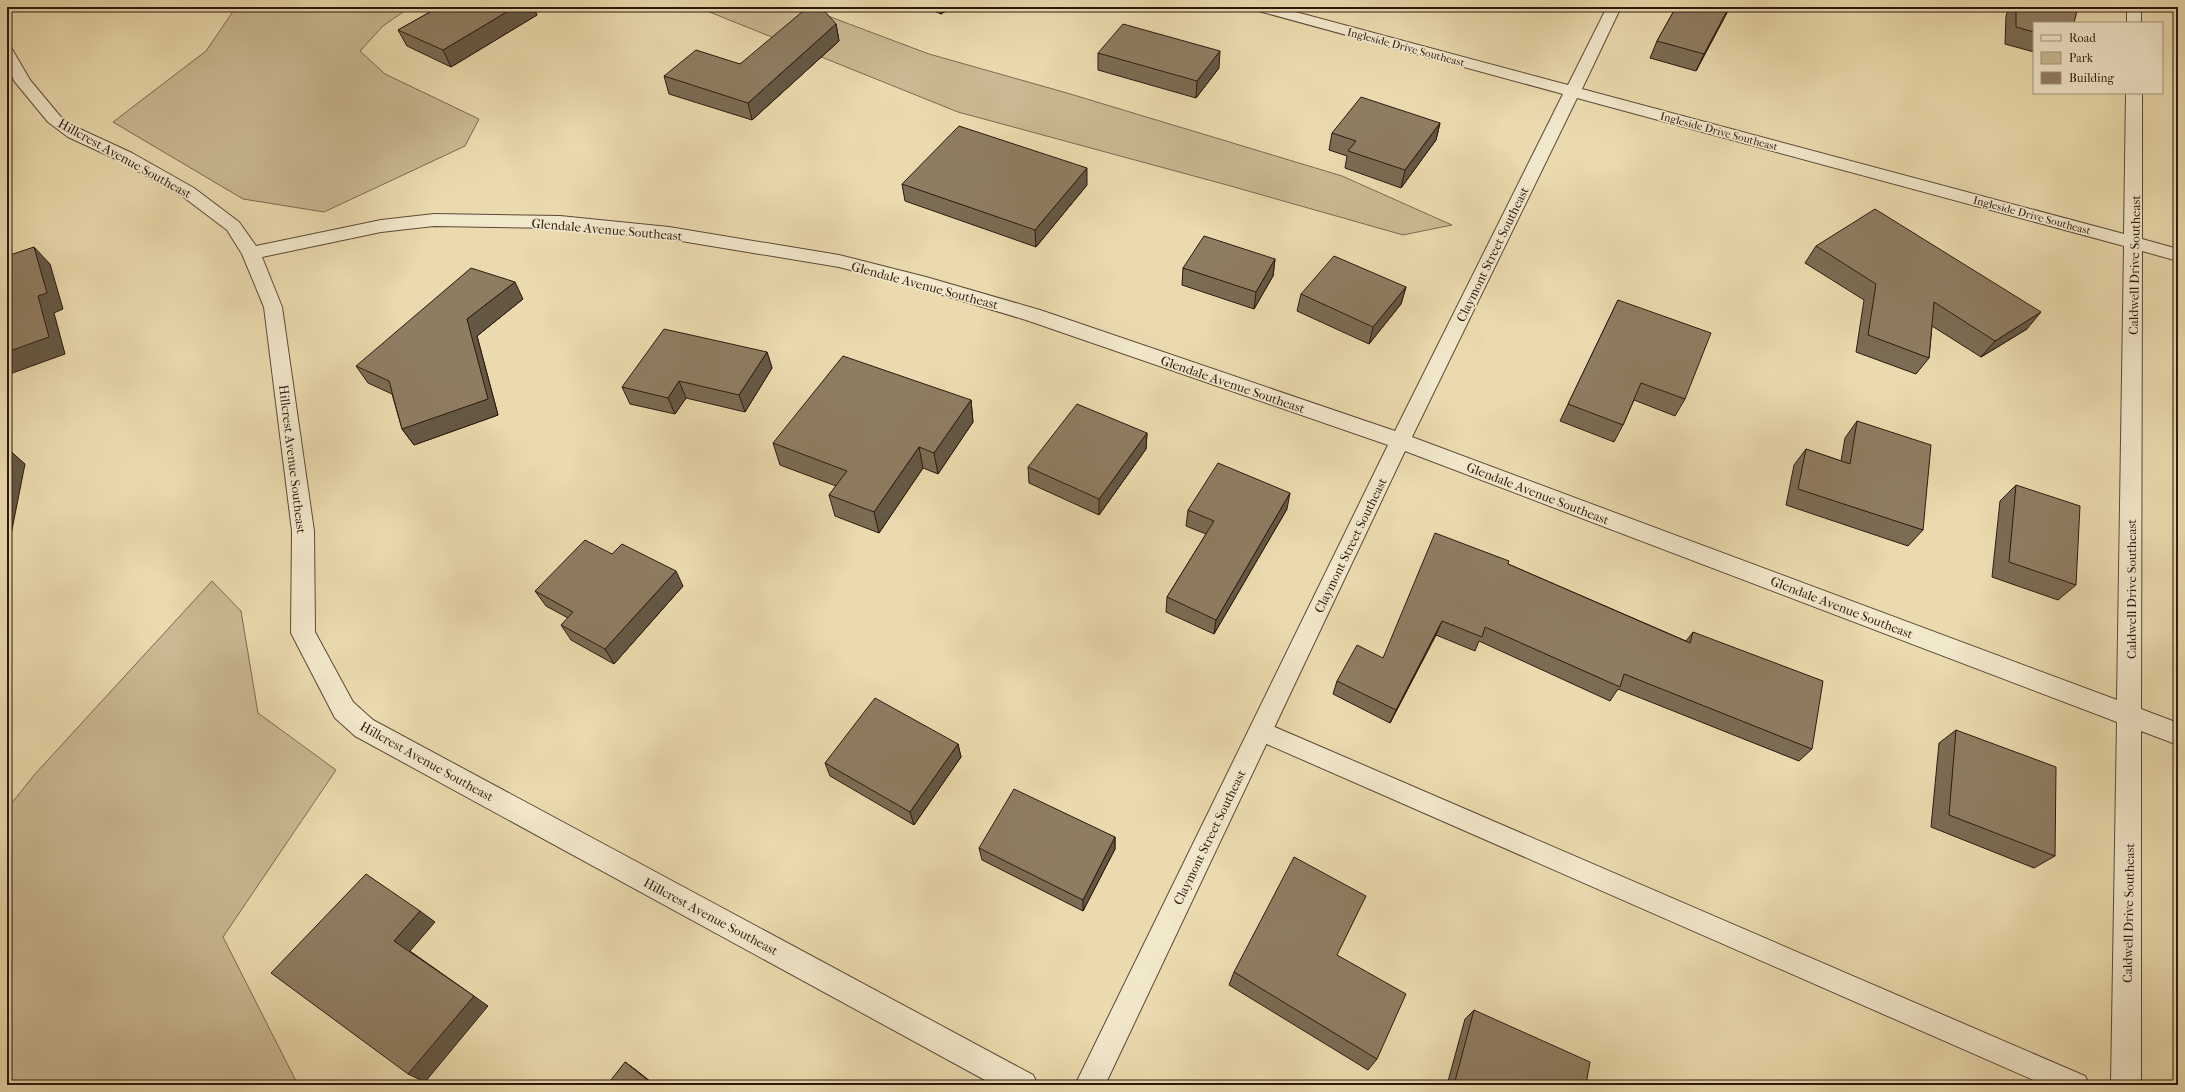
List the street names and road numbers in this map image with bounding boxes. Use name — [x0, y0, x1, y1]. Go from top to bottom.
street label: Ingleside Drive Southeast — [1346, 26, 1466, 69]
street label: Ingleside Drive Southeast — [1659, 110, 1779, 153]
street label: Hillcrest Avenue Southeast — [55, 115, 194, 202]
street label: Claymont Street Southeast — [1453, 184, 1532, 324]
street label: Ingleside Drive Southeast — [1972, 194, 2092, 237]
street label: Caldwell Drive Southeast — [2126, 195, 2143, 335]
street label: Glendale Avenue Southeast — [531, 215, 683, 244]
street label: Glendale Avenue Southeast — [850, 259, 1000, 312]
street label: Glendale Avenue Southeast — [1159, 353, 1307, 416]
street label: Hillcrest Avenue Southeast — [276, 384, 309, 535]
street label: Glendale Avenue Southeast — [1464, 459, 1612, 528]
street label: Claymont Street Southeast — [1311, 475, 1390, 615]
street label: Caldwell Drive Southeast — [2124, 519, 2139, 659]
street label: Glendale Avenue Southeast — [1768, 573, 1916, 642]
street label: Hillcrest Avenue Southeast — [357, 718, 496, 805]
street label: Claymont Street Southeast — [1170, 767, 1249, 907]
street label: Caldwell Drive Southeast — [2120, 843, 2137, 983]
street label: Hillcrest Avenue Southeast — [641, 875, 781, 958]

